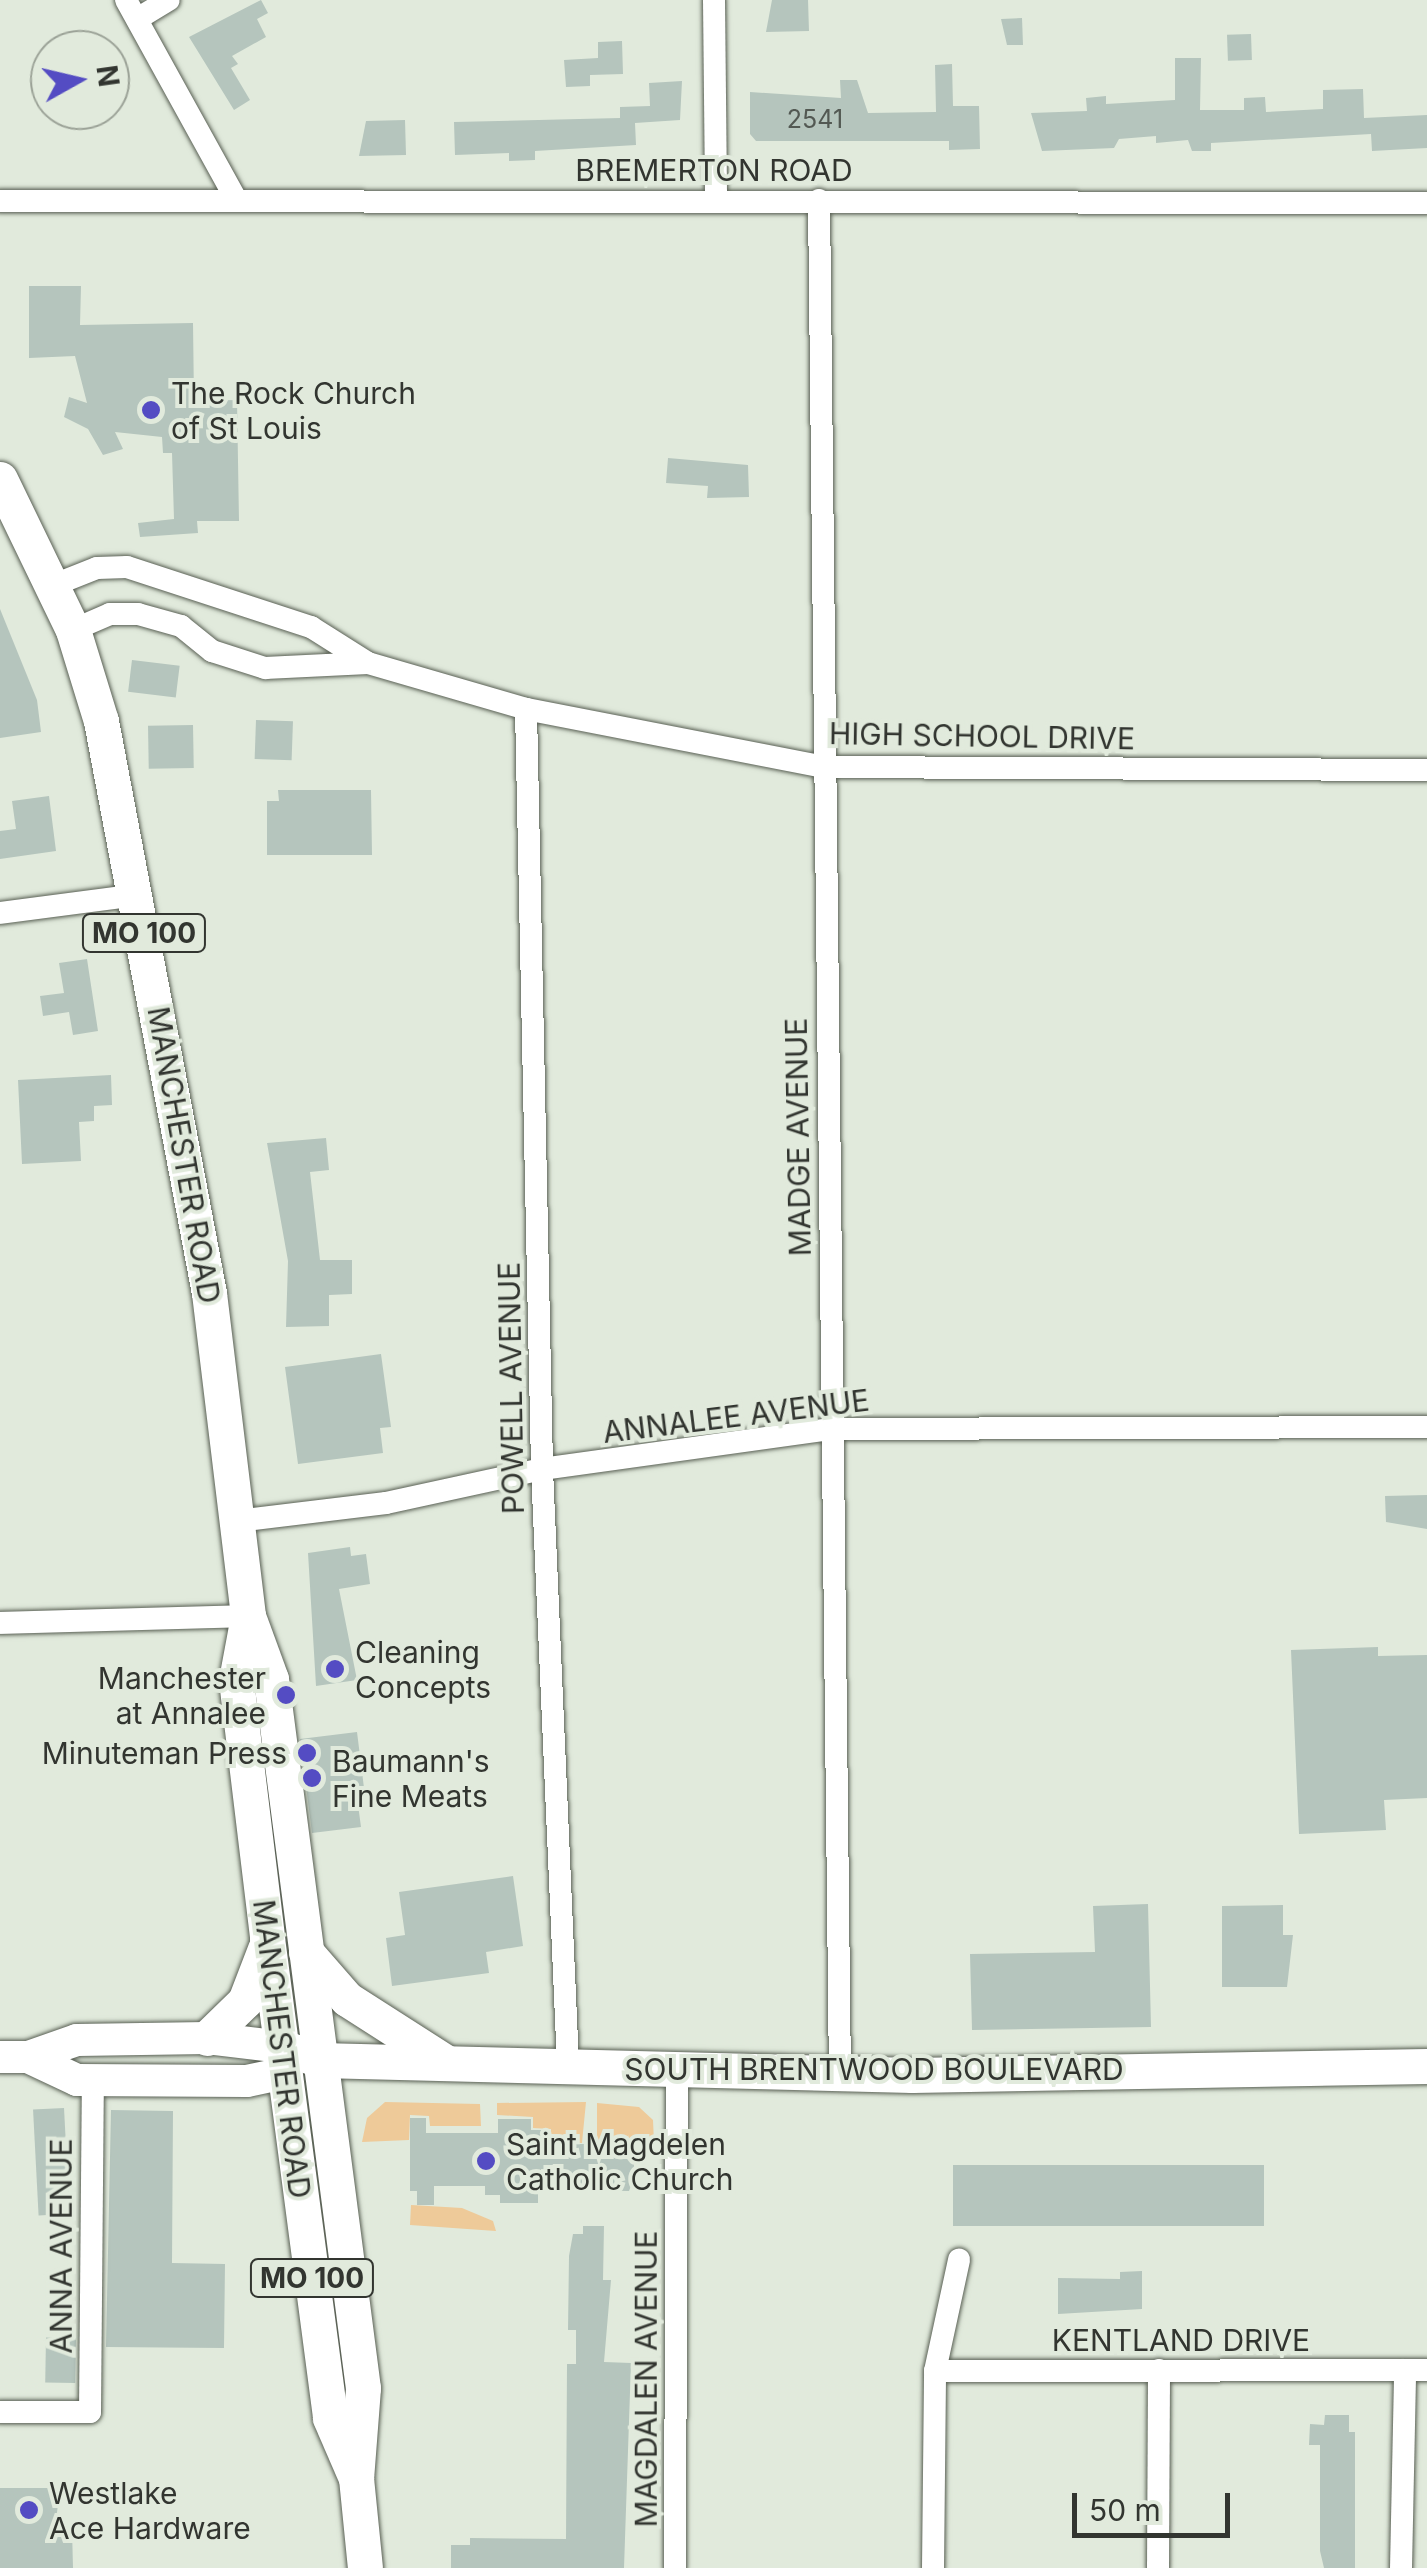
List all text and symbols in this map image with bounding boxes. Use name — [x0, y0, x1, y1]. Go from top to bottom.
north arrow — [30, 30, 130, 130]
text: N — [89, 63, 126, 89]
house number: 2541 — [787, 104, 843, 134]
street label: BREMERTON ROAD — [575, 152, 853, 188]
place label: The Rock Church of St Louis — [171, 375, 416, 446]
marker: The Rock Church of St Louis — [140, 399, 162, 421]
street label: HIGH SCHOOL DRIVE — [829, 715, 1135, 757]
road number: MO 100 — [82, 910, 206, 956]
street label: MANCHESTER ROAD — [140, 1004, 228, 1306]
street label: MADGE AVENUE — [778, 1017, 818, 1257]
street label: POWELL AVENUE — [491, 1262, 531, 1514]
street label: ANNALEE AVENUE — [601, 1382, 871, 1450]
place label: Cleaning Concepts — [355, 1634, 491, 1704]
marker: Cleaning Concepts — [324, 1658, 346, 1680]
place label: Manchester at Annalee — [98, 1660, 266, 1730]
marker: Manchester at Annalee — [275, 1684, 297, 1706]
place label: Minuteman Press — [42, 1735, 287, 1771]
marker: Minuteman Press — [296, 1742, 318, 1764]
place label: Baumann's Fine Meats — [332, 1743, 490, 1814]
marker: Baumann's Fine Meats — [301, 1767, 323, 1789]
street label: MANCHESTER ROAD — [246, 1898, 318, 2200]
street label: SOUTH BRENTWOOD BOULEVARD — [624, 2051, 1124, 2087]
place label: Saint Magdelen Catholic Church — [506, 2126, 733, 2196]
street label: ANNA AVENUE — [43, 2138, 79, 2354]
marker: Saint Magdelen Catholic Church — [475, 2150, 497, 2172]
street label: MAGDALEN AVENUE — [628, 2231, 664, 2527]
road number: MO 100 — [250, 2255, 374, 2301]
street label: KENTLAND DRIVE — [1052, 2322, 1310, 2358]
scale bar — [1077, 2473, 1234, 2535]
place label: Westlake Ace Hardware — [49, 2475, 251, 2546]
text: 50 m — [1089, 2492, 1161, 2528]
marker: Westlake Ace Hardware — [18, 2499, 40, 2521]

